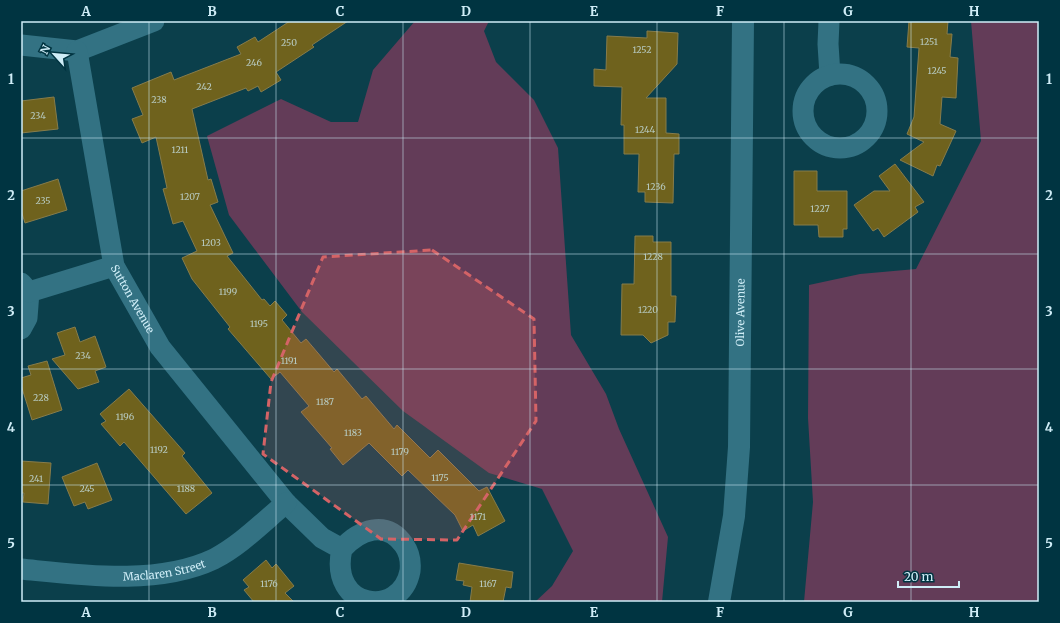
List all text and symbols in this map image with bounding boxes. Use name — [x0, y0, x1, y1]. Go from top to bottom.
text: A — [80, 3, 91, 20]
text: B — [207, 3, 217, 20]
text: C — [336, 3, 345, 20]
text: D — [461, 3, 471, 20]
text: E — [590, 3, 599, 20]
text: F — [716, 3, 724, 20]
text: G — [843, 3, 853, 20]
text: H — [969, 3, 980, 20]
north arrow — [34, 34, 74, 74]
house number: 1251 — [920, 36, 938, 47]
house number: 250 — [281, 37, 297, 48]
text: N — [37, 42, 53, 57]
house number: 1252 — [632, 44, 652, 55]
house number: 246 — [246, 57, 263, 68]
house number: 1245 — [927, 65, 947, 76]
text: 1 — [8, 71, 14, 88]
text: 1 — [1046, 71, 1052, 88]
house number: 242 — [196, 81, 212, 92]
house number: 238 — [151, 94, 167, 105]
house number: 234 — [30, 110, 46, 121]
house number: 1244 — [635, 124, 656, 135]
house number: 1211 — [172, 144, 188, 155]
house number: 1236 — [646, 181, 666, 192]
text: 2 — [7, 187, 15, 204]
text: 2 — [1045, 187, 1053, 204]
house number: 1207 — [180, 191, 200, 202]
house number: 235 — [36, 195, 50, 206]
house number: 1227 — [810, 203, 830, 214]
house number: 1203 — [201, 237, 221, 248]
house number: 1228 — [643, 251, 663, 262]
street label: Sutton Avenue — [108, 262, 158, 336]
street label: Olive Avenue — [733, 278, 748, 346]
house number: 1199 — [219, 286, 237, 297]
text: 3 — [7, 303, 15, 320]
text: 3 — [1045, 303, 1053, 320]
house number: 1220 — [638, 304, 658, 315]
house number: 1195 — [250, 318, 268, 329]
house number: 234 — [75, 350, 91, 361]
house number: 1191 — [281, 355, 297, 366]
house number: 228 — [33, 392, 49, 403]
house number: 1187 — [316, 396, 334, 407]
house number: 1196 — [116, 411, 135, 422]
text: 4 — [7, 419, 16, 436]
text: 4 — [1045, 419, 1054, 436]
house number: 1183 — [344, 427, 362, 438]
house number: 1192 — [150, 444, 168, 455]
house number: 1179 — [391, 446, 409, 457]
house number: 1175 — [431, 472, 449, 483]
house number: 241 — [29, 473, 43, 484]
house number: 245 — [79, 483, 95, 494]
house number: 1188 — [177, 483, 195, 494]
house number: 1171 — [470, 511, 486, 522]
text: 5 — [7, 535, 15, 552]
text: 5 — [1045, 535, 1053, 552]
street label: Maclaren Street — [123, 556, 208, 583]
scale bar — [898, 563, 959, 589]
text: 20 m — [904, 569, 933, 584]
house number: 1176 — [260, 578, 278, 589]
house number: 1167 — [479, 578, 497, 589]
text: A — [80, 604, 91, 621]
text: B — [207, 604, 217, 621]
text: C — [336, 604, 345, 621]
text: D — [461, 604, 471, 621]
text: E — [590, 604, 599, 621]
text: F — [716, 604, 724, 621]
text: G — [843, 604, 853, 621]
text: H — [969, 604, 980, 621]

